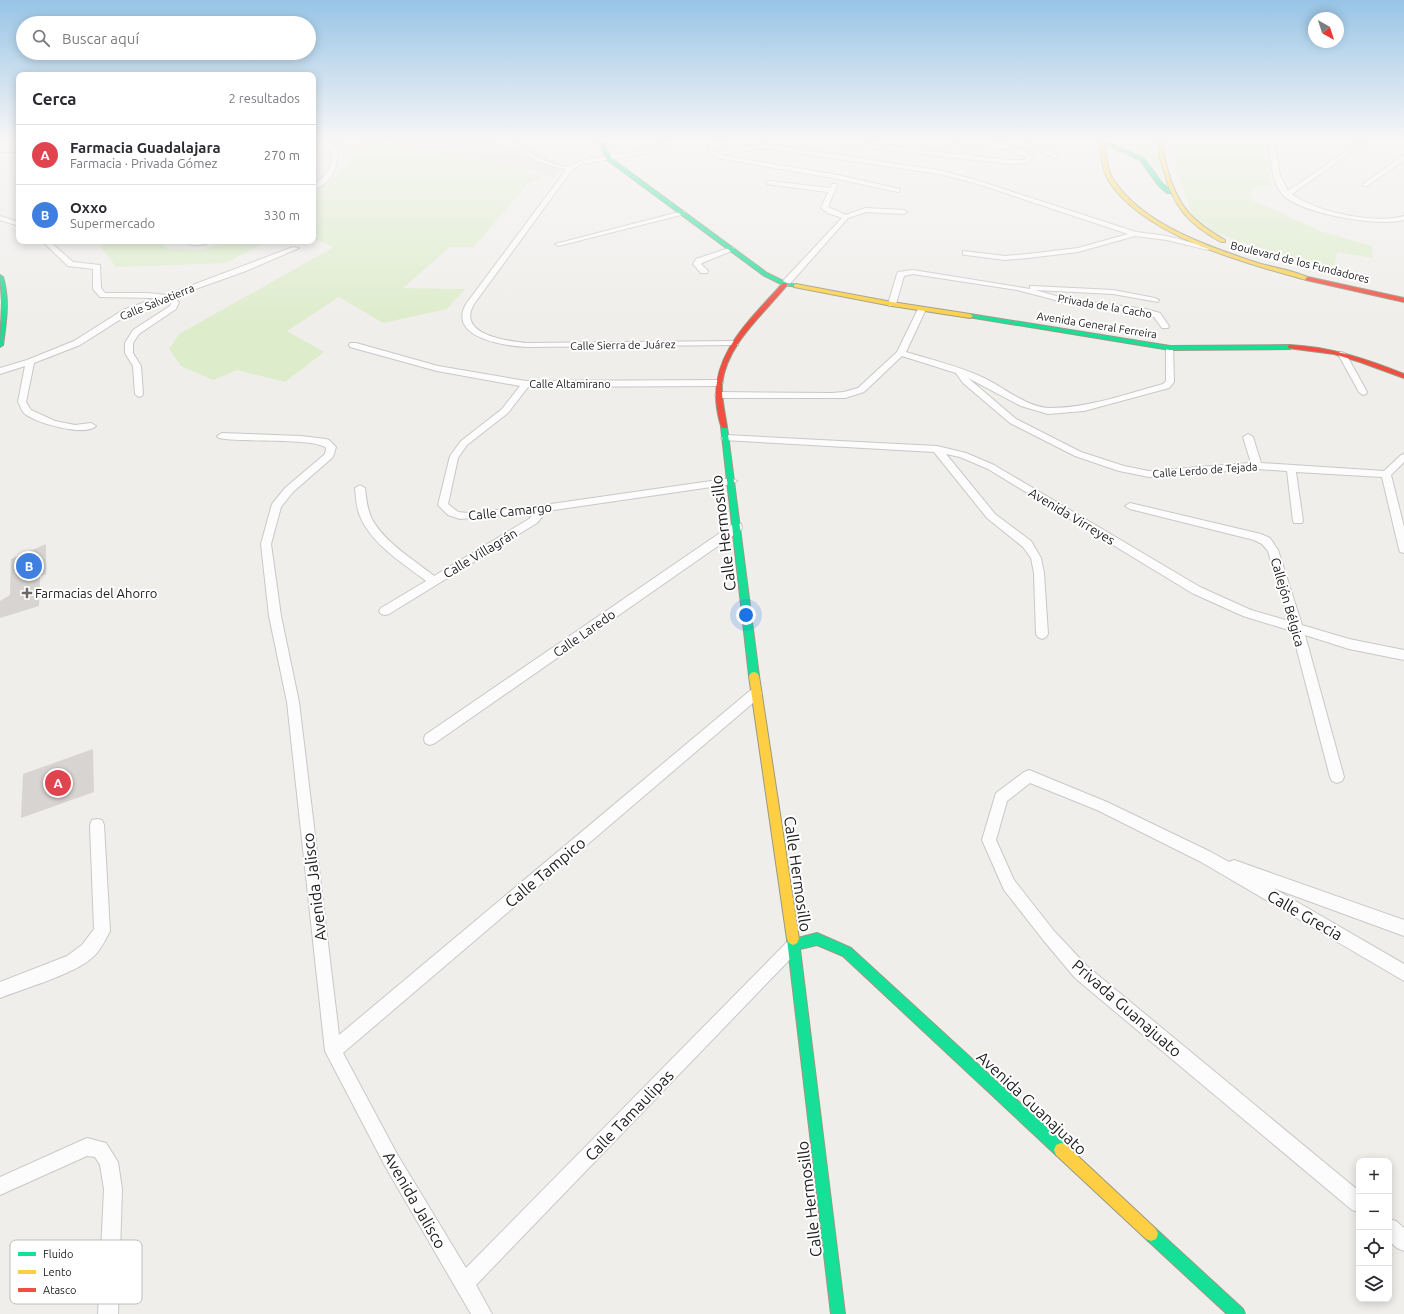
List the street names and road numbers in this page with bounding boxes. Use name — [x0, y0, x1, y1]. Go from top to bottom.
street label: Boulevard de los Fundadores — [1229, 239, 1371, 285]
street label: Calle Salvatierra — [118, 282, 196, 322]
street label: Privada de la Cacho — [1057, 292, 1153, 320]
street label: Avenida General Ferreira — [1036, 310, 1158, 340]
street label: Calle Sierra de Juárez — [570, 338, 676, 352]
street label: Calle Altamirano — [529, 378, 611, 390]
street label: Calle Lerdo de Tejada — [1152, 460, 1258, 480]
street label: Calle Hermosillo — [707, 474, 739, 592]
street label: Avenida Virreyes — [1027, 485, 1118, 547]
street label: Calle Camargo — [467, 500, 553, 522]
street label: Calle Villagrán — [441, 526, 519, 580]
street label: Callejón Bélgica — [1269, 556, 1307, 648]
street label: Calle Laredo — [550, 607, 618, 659]
street label: Calle Hermosillo — [781, 815, 815, 933]
street label: Avenida Jalisco — [298, 832, 330, 942]
street label: Calle Tampico — [501, 833, 589, 911]
street label: Calle Grecia — [1264, 886, 1346, 944]
street label: Privada Guanajuato — [1069, 956, 1185, 1060]
street label: Avenida Guanajuato — [973, 1048, 1091, 1158]
street label: Calle Tamaulipas — [581, 1066, 677, 1164]
street label: Calle Hermosillo — [793, 1140, 825, 1258]
street label: Avenida Jalisco — [380, 1148, 450, 1252]

